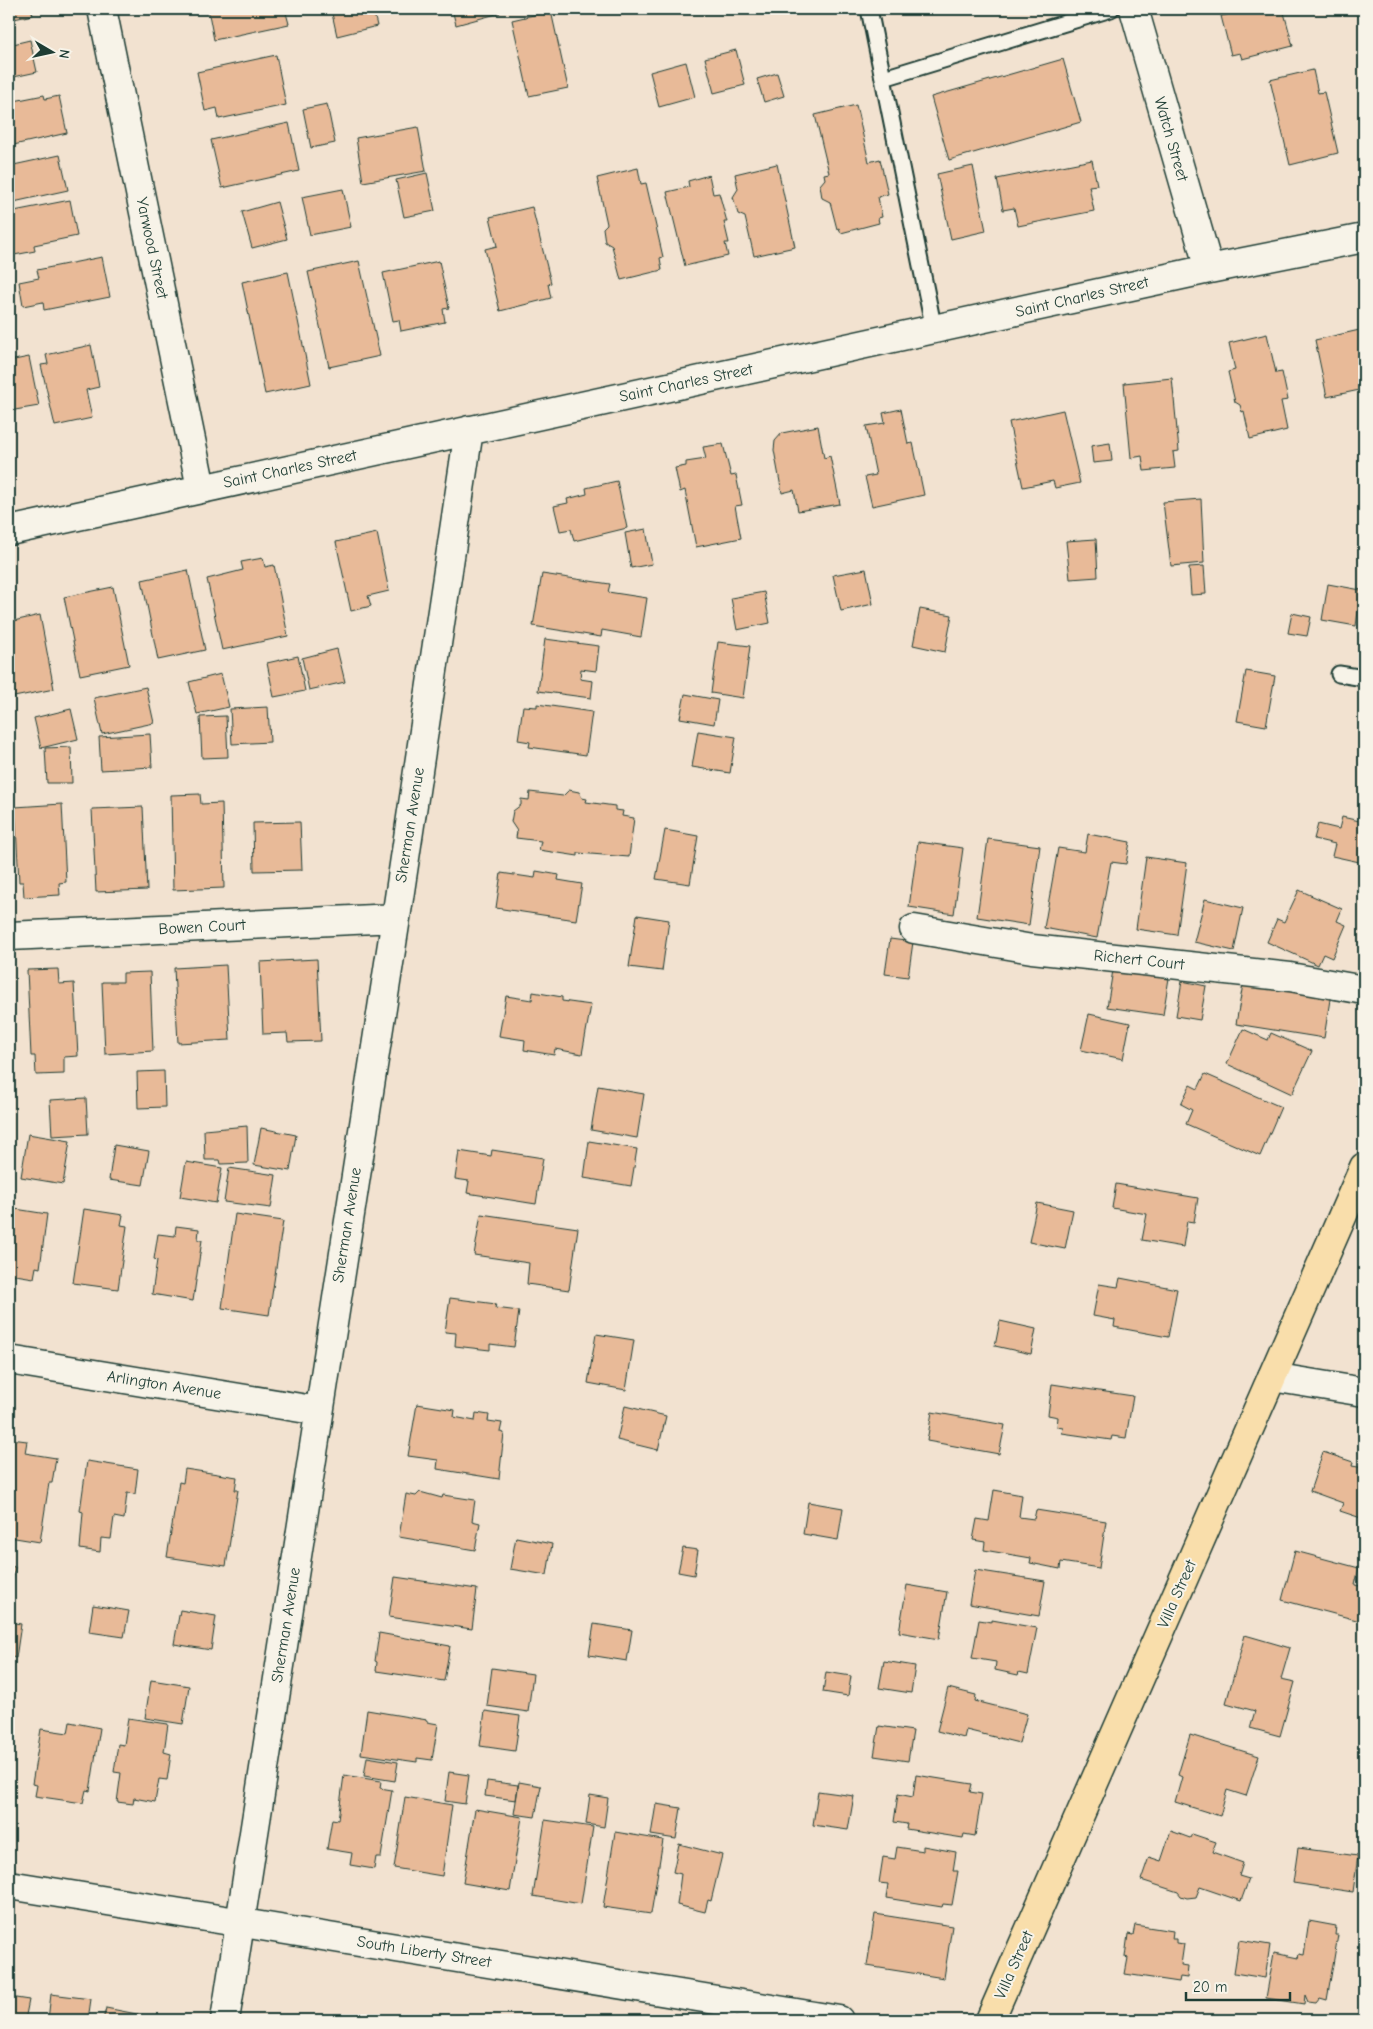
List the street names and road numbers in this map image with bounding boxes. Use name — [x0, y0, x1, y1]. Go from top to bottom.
street label: Watch Street — [1150, 95, 1192, 184]
street label: Yarwood Street — [132, 196, 172, 301]
street label: Saint Charles Street — [1014, 273, 1151, 321]
street label: Saint Charles Street — [618, 360, 755, 406]
street label: Saint Charles Street — [222, 446, 359, 492]
street label: Sherman Avenue — [392, 766, 428, 884]
street label: Bowen Court — [158, 916, 246, 938]
street label: Richert Court — [1093, 946, 1186, 974]
street label: Sherman Avenue — [329, 1166, 365, 1284]
street label: Arlington Avenue — [105, 1367, 223, 1403]
street label: Villa Street — [1154, 1557, 1200, 1631]
street label: Sherman Avenue — [268, 1566, 304, 1684]
street label: Villa Street — [991, 1928, 1037, 2002]
street label: South Liberty Street — [356, 1932, 493, 1972]

